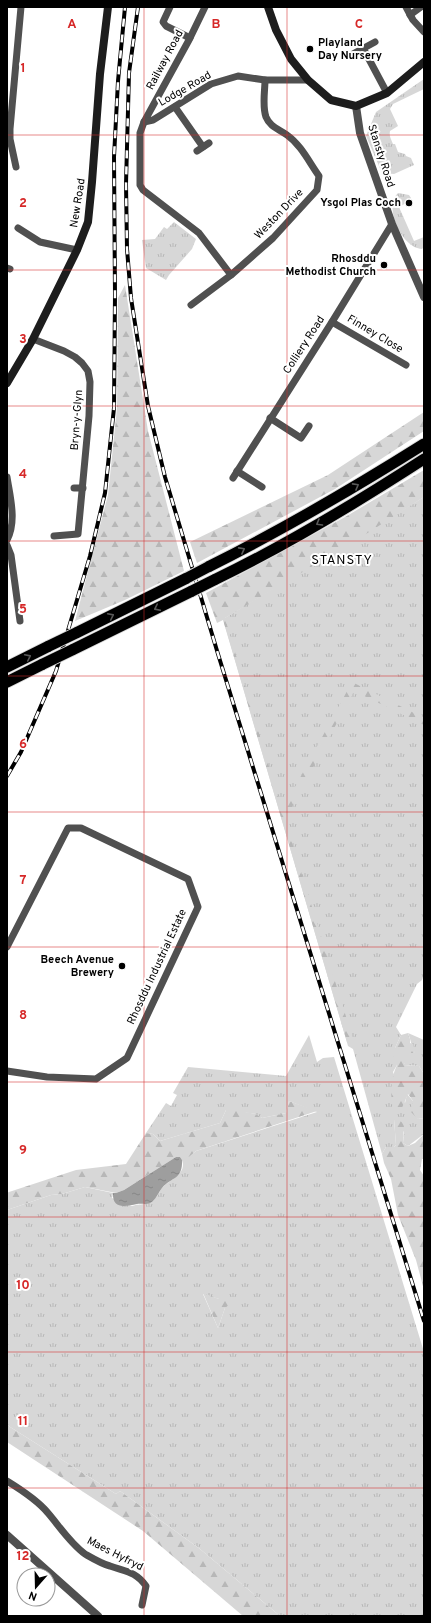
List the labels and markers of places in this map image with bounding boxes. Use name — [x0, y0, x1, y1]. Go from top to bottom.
place label: Playland Day Nursery — [318, 36, 382, 63]
marker: Playland Day Nursery — [305, 44, 315, 54]
place label: Ysgol Plas Coch — [320, 196, 401, 210]
marker: Ysgol Plas Coch — [404, 198, 414, 208]
place label: Rhosddu Methodist Church — [285, 252, 376, 279]
marker: Rhosddu Methodist Church — [379, 260, 389, 270]
place label: Beech Avenue Brewery — [40, 953, 114, 980]
marker: Beech Avenue Brewery — [117, 961, 127, 971]

